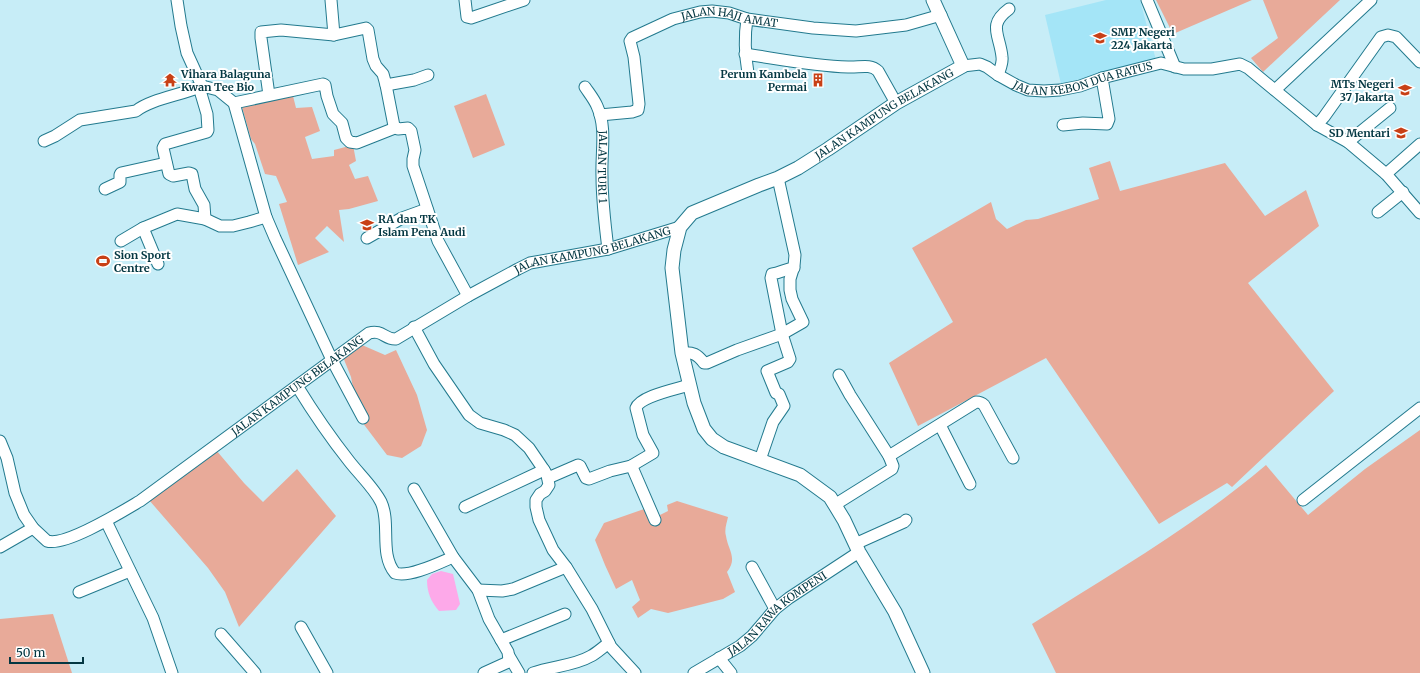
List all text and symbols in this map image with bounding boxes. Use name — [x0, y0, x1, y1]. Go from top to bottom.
street label: JALAN HAJI AMAT — [679, 4, 779, 30]
place label: SMP Negeri 224 Jakarta — [1111, 25, 1175, 52]
school or university icon: SMP Negeri 224 Jakarta — [1092, 30, 1108, 46]
street label: JALAN KEBON DUA RATUS — [1010, 58, 1154, 98]
street label: JALAN KAMPUNG BELAKANG — [811, 66, 956, 163]
place label: Vihara Balaguna Kwan Tee Bio — [180, 67, 271, 94]
place label: Perum Kambela Permai — [720, 67, 807, 94]
temple icon: Vihara Balaguna Kwan Tee Bio — [162, 72, 178, 88]
building icon: Perum Kambela Permai — [810, 72, 826, 88]
place label: MTs Negeri 37 Jakarta — [1331, 77, 1394, 104]
school or university icon: MTs Negeri 37 Jakarta — [1397, 82, 1413, 98]
school or university icon: SD Mentari — [1393, 125, 1409, 141]
place label: SD Mentari — [1329, 126, 1390, 140]
street label: JALAN TURI 1 — [595, 129, 610, 204]
place label: RA dan TK Islam Pena Audi — [378, 212, 466, 239]
school or university icon: RA dan TK Islam Pena Audi — [359, 217, 375, 233]
street label: JALAN KAMPUNG BELAKANG — [511, 223, 672, 277]
place label: Sion Sport Centre — [114, 248, 171, 275]
sports icon: Sion Sport Centre — [95, 253, 111, 269]
street label: JALAN KAMPUNG BELAKANG — [228, 332, 367, 439]
street label: JALAN RAWA KOMPENI — [724, 568, 829, 659]
scale bar — [10, 639, 83, 665]
text: 50 m — [16, 645, 45, 660]

